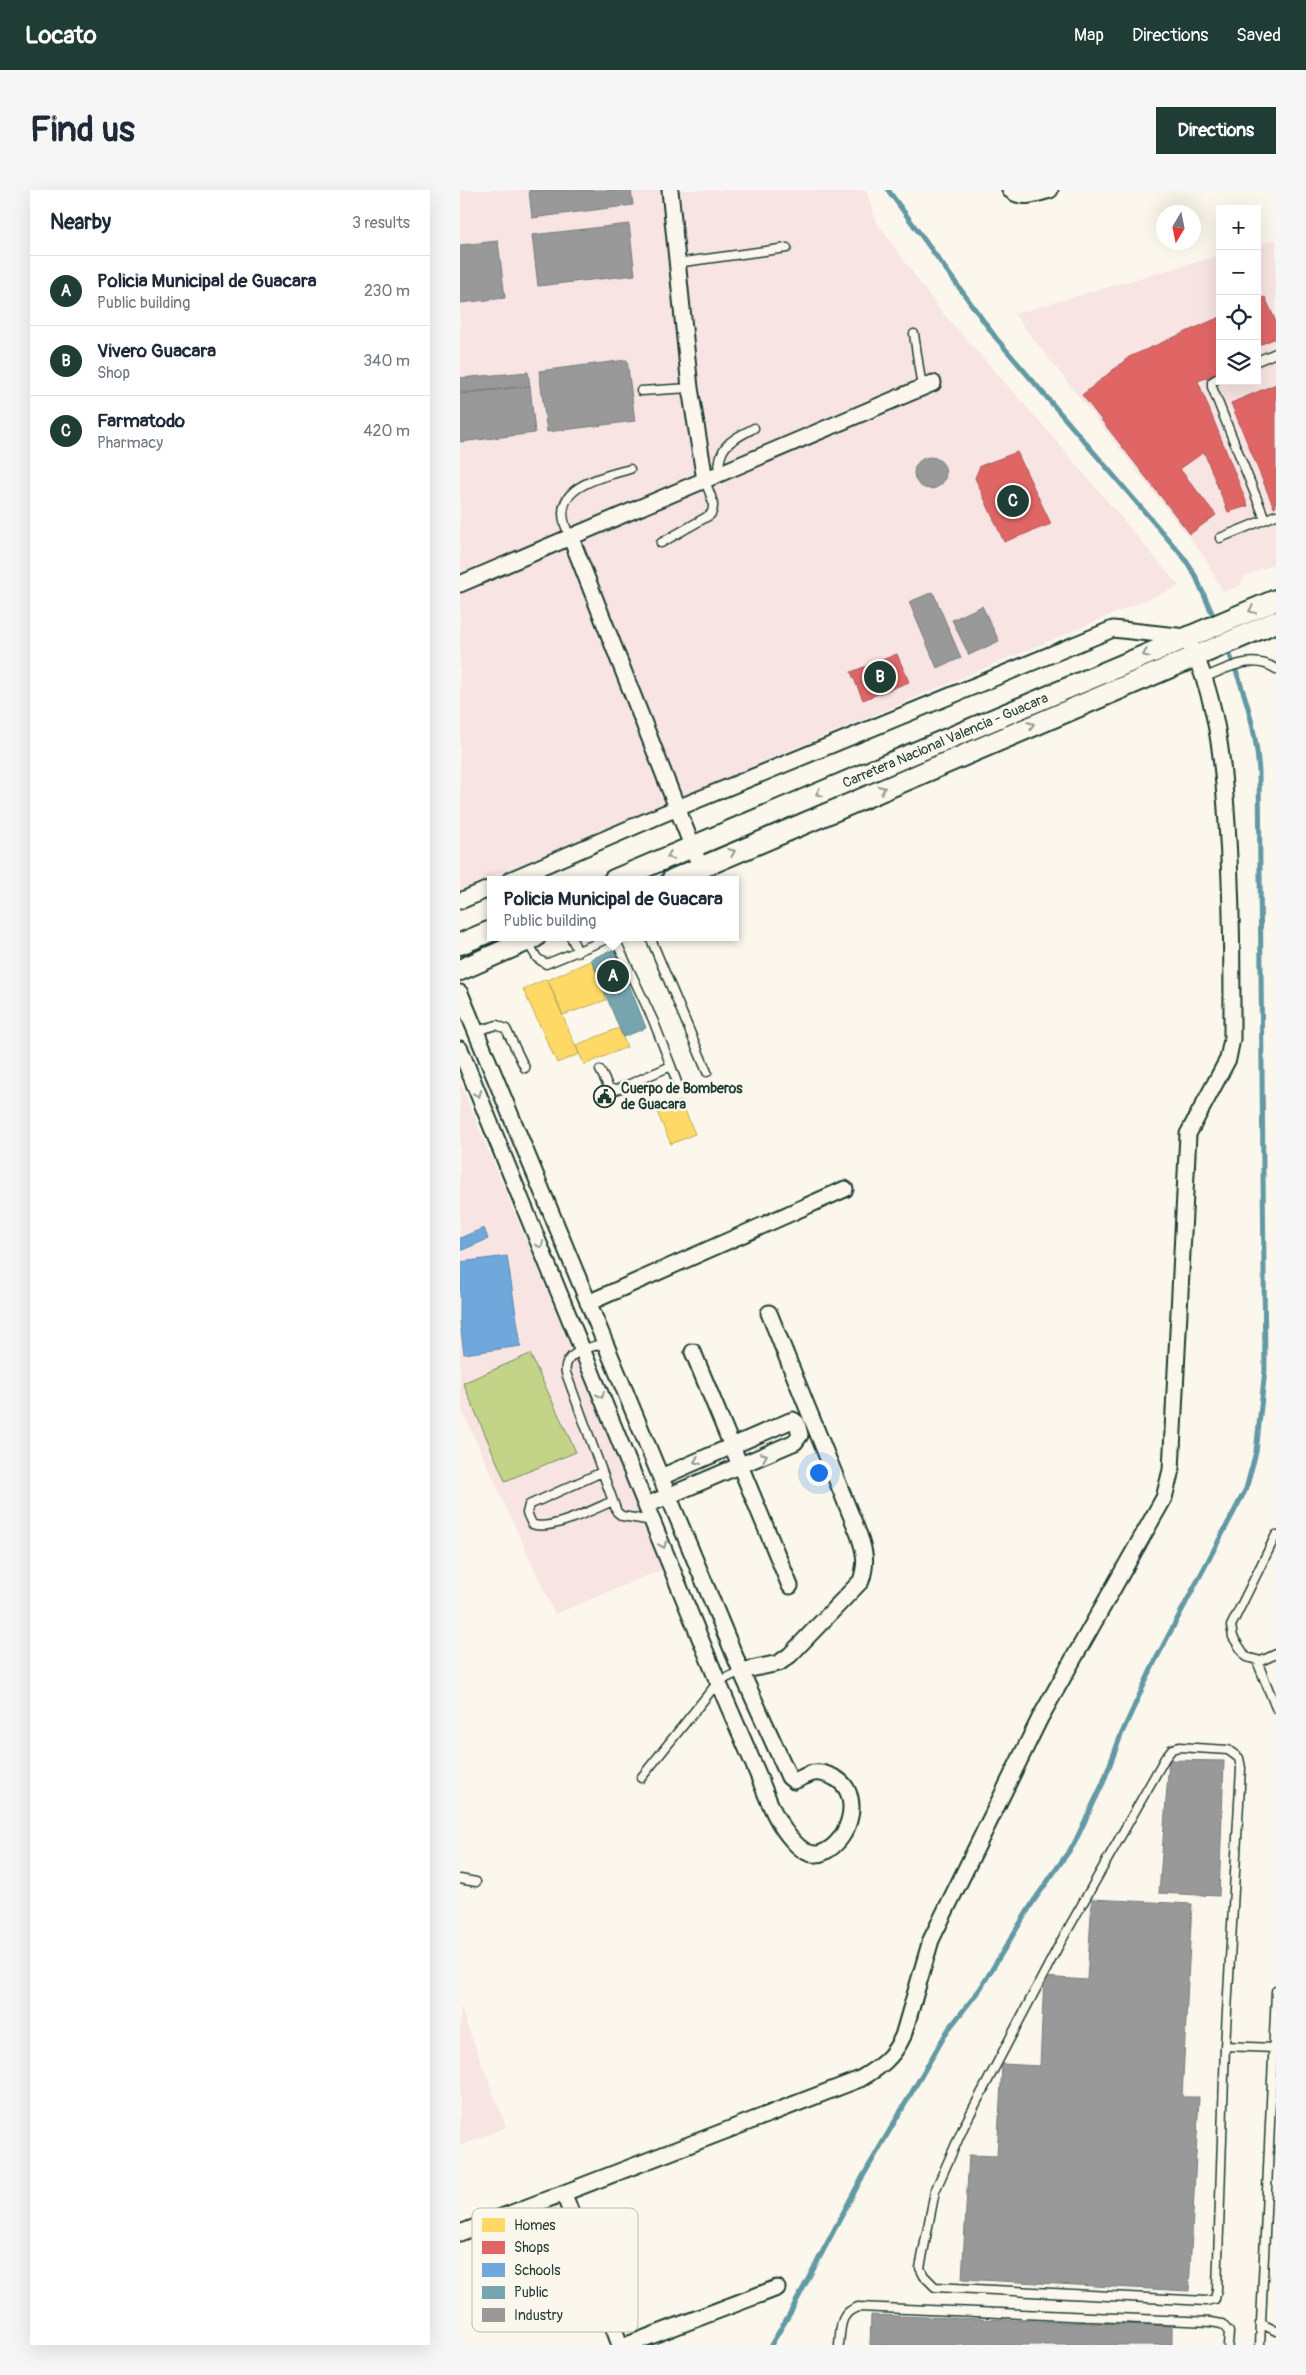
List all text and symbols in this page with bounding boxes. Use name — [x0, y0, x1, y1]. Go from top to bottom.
text: Locato — [25, 21, 97, 50]
text: Map — [1074, 24, 1104, 47]
text: Directions — [1132, 24, 1208, 47]
text: Saved — [1236, 24, 1281, 47]
button: Directions — [1156, 107, 1276, 154]
text: Find us — [30, 108, 135, 152]
north arrow — [1156, 205, 1201, 250]
map controls — [1216, 205, 1261, 385]
button: + — [1216, 205, 1261, 250]
text: Nearby — [50, 209, 111, 236]
text: 3 results — [352, 213, 410, 233]
button: − — [1216, 250, 1261, 295]
text: Policia Municipal de Guacara — [97, 269, 317, 293]
text: A — [61, 281, 71, 301]
text: 230 m — [364, 281, 410, 301]
text: Public building — [97, 293, 190, 313]
button: locate — [1216, 295, 1261, 340]
text: Vivero Guacara — [97, 339, 216, 363]
button: layers — [1216, 340, 1261, 385]
text: B — [61, 351, 71, 371]
text: 340 m — [363, 351, 410, 371]
text: Shop — [97, 363, 130, 383]
text: Farmatodo — [97, 409, 185, 433]
text: C — [61, 421, 71, 441]
text: 420 m — [363, 421, 410, 441]
text: Pharmacy — [97, 433, 163, 453]
pin: C — [997, 482, 1029, 520]
one-way arrow — [1248, 603, 1257, 614]
one-way arrow — [1142, 648, 1151, 658]
pin: B — [864, 658, 896, 696]
street label: Carretera Nacional Valencia - Guacara — [840, 689, 1050, 792]
one-way arrow — [1026, 721, 1035, 731]
one-way arrow — [877, 784, 886, 795]
one-way arrow — [815, 786, 824, 797]
one-way arrow — [728, 848, 736, 858]
one-way arrow — [666, 850, 675, 861]
popup — [487, 876, 739, 941]
text: Policia Municipal de Guacara — [503, 887, 723, 911]
text: Public building — [503, 911, 596, 931]
pin: A — [597, 957, 629, 995]
place label: Cuerpo de Bomberos de Guacara — [621, 1080, 743, 1113]
public building icon: Cuerpo de Bomberos de Guacara — [593, 1084, 617, 1108]
one-way arrow — [472, 1089, 483, 1098]
one-way arrow — [533, 1240, 544, 1249]
one-way arrow — [595, 1390, 606, 1399]
one-way arrow — [759, 1451, 768, 1462]
one-way arrow — [693, 1454, 702, 1465]
your location — [806, 1460, 832, 1486]
one-way arrow — [657, 1540, 667, 1549]
legend — [472, 2208, 638, 2332]
text: Homes — [514, 2217, 556, 2234]
text: Shops — [514, 2239, 550, 2256]
text: Schools — [514, 2262, 561, 2279]
text: Public — [514, 2284, 549, 2301]
text: Industry — [514, 2307, 563, 2324]

